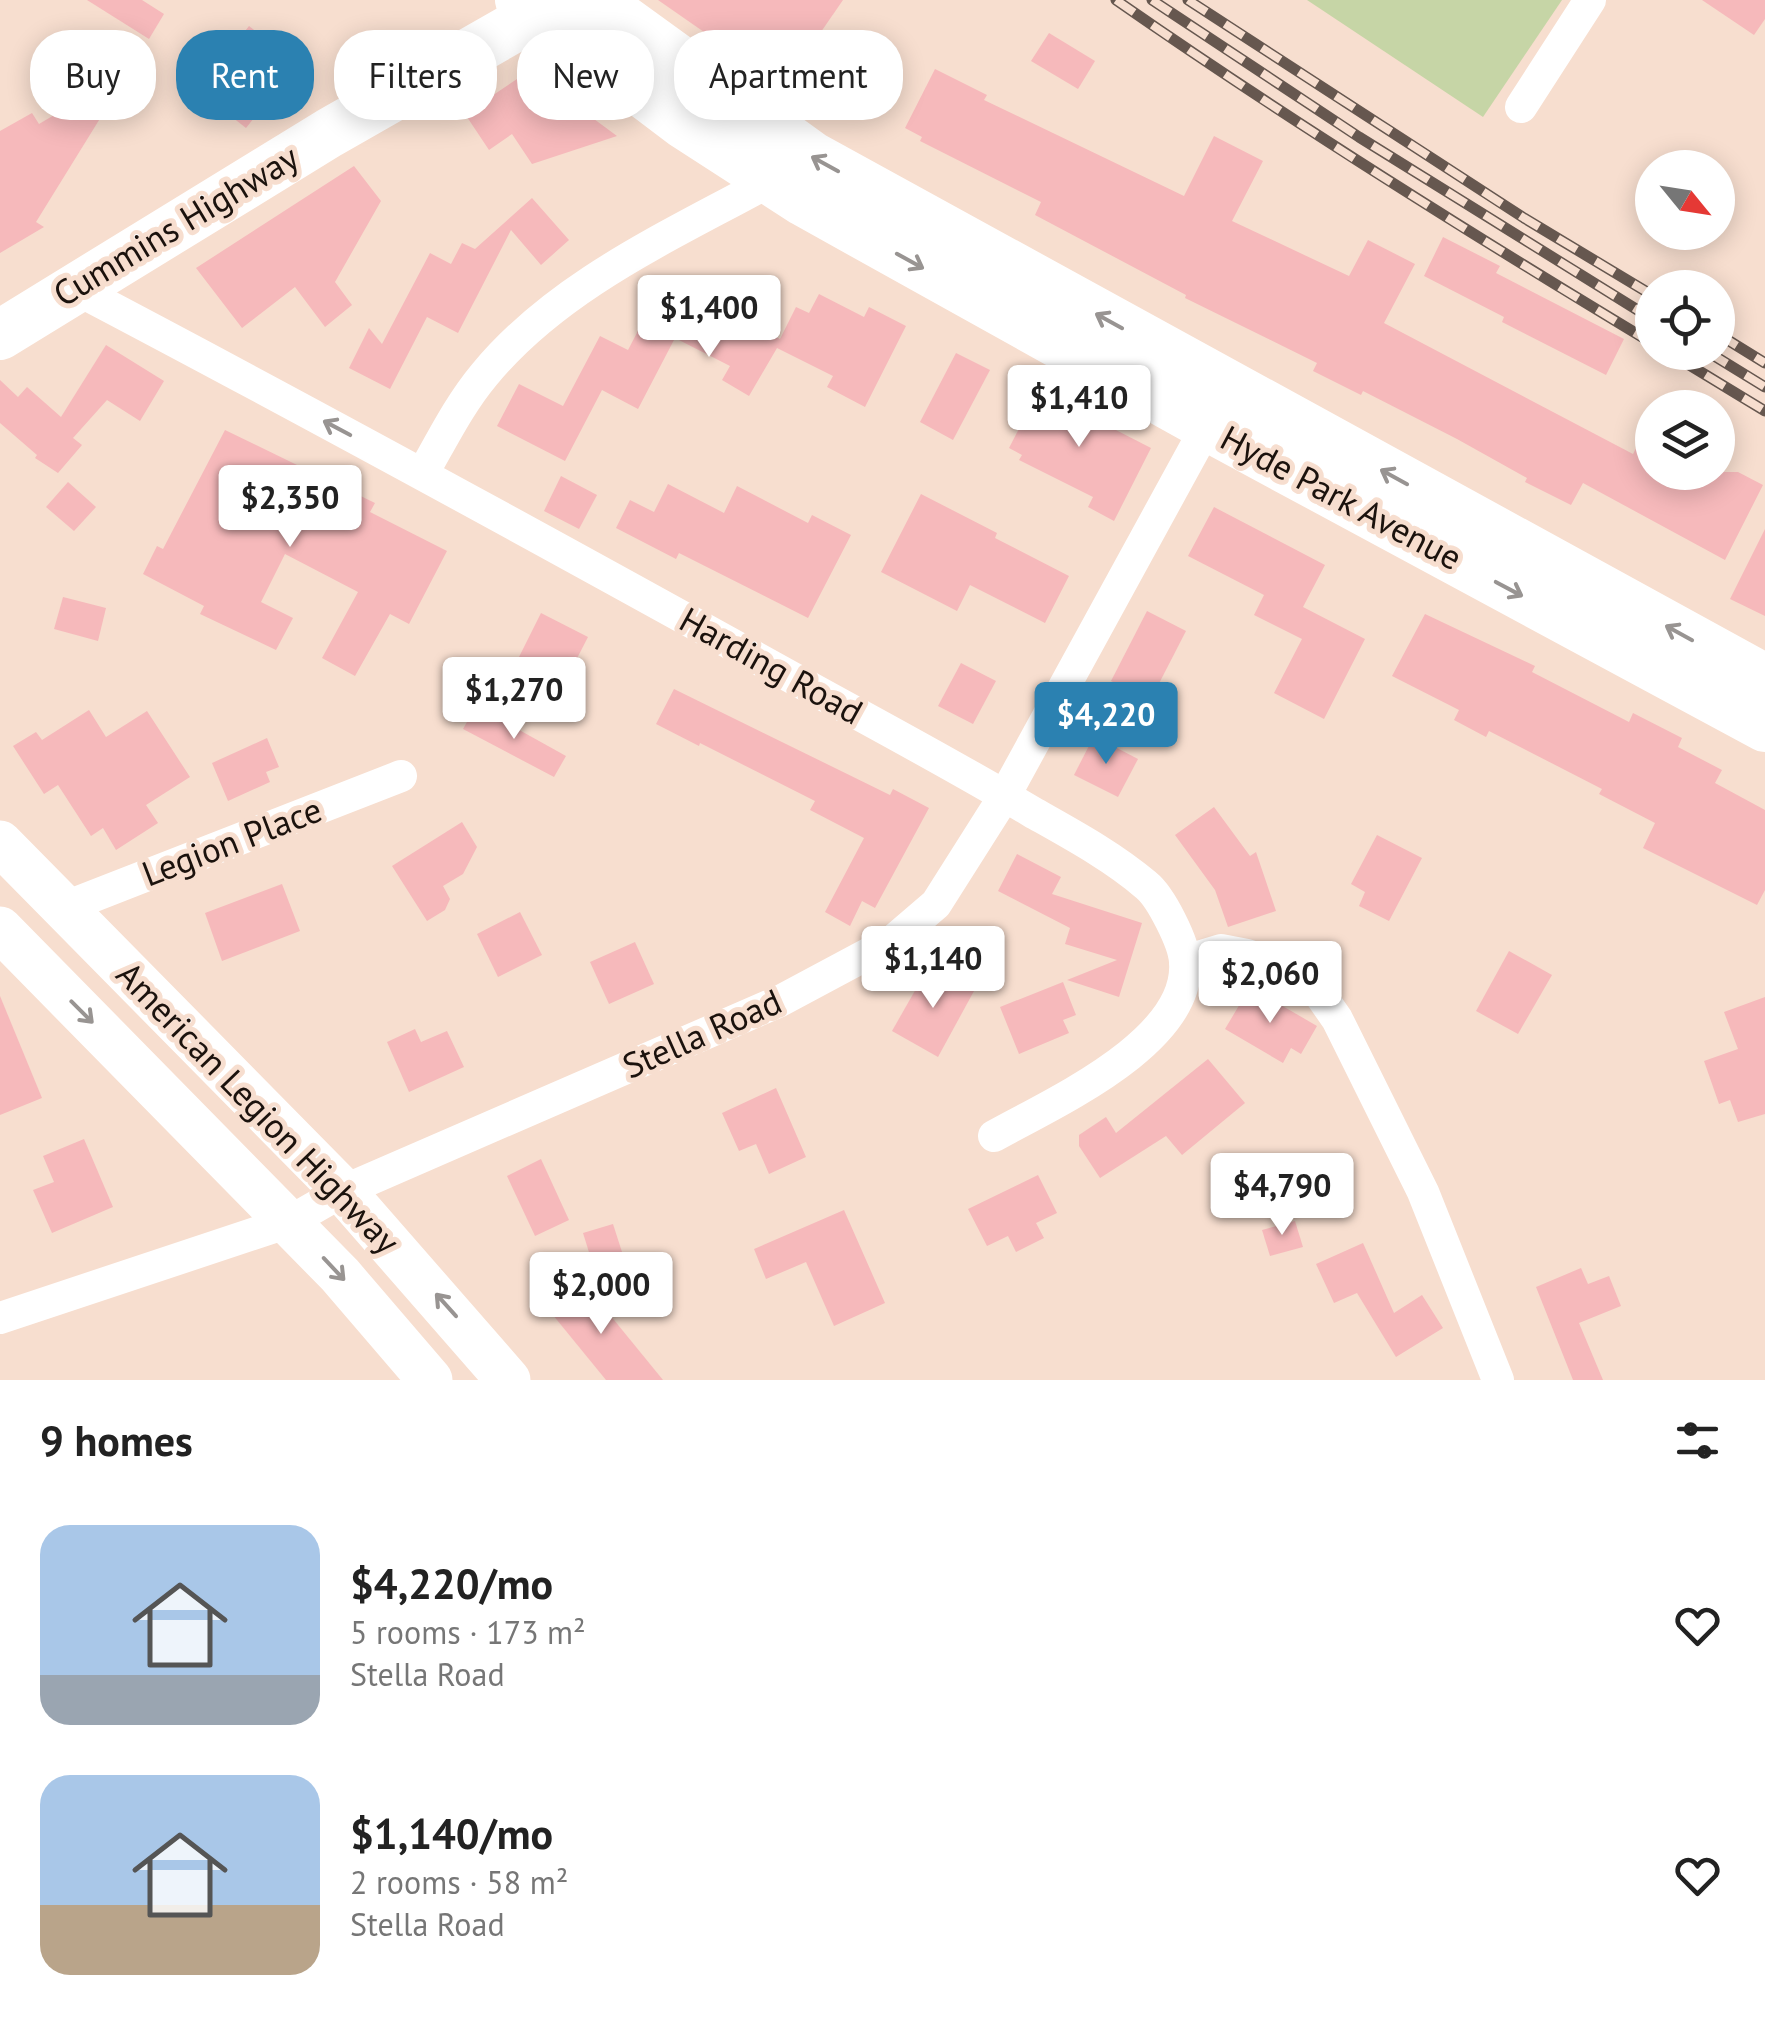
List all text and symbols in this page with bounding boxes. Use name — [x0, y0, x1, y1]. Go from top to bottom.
chip: Buy — [30, 30, 156, 120]
chip: Rent — [176, 30, 314, 120]
chip: Filters — [334, 30, 497, 120]
chip: New — [517, 30, 654, 120]
chip: Apartment — [674, 30, 903, 120]
street label: Cummins Highway — [45, 134, 306, 316]
north arrow — [1635, 150, 1735, 250]
map controls — [1635, 150, 1735, 490]
one-way arrow — [810, 153, 840, 173]
one-way arrow — [895, 251, 925, 271]
button: locate — [1635, 270, 1735, 370]
pin: $1,400 — [628, 275, 790, 360]
text: $1,400 — [660, 286, 758, 328]
one-way arrow — [1095, 311, 1124, 331]
pin: $1,410 — [998, 365, 1160, 450]
text: $1,410 — [1030, 376, 1128, 418]
button: layers — [1635, 390, 1735, 490]
street label: Hyde Park Avenue — [1213, 414, 1470, 580]
one-way arrow — [323, 417, 352, 437]
pin: $2,350 — [209, 465, 371, 550]
one-way arrow — [1380, 467, 1409, 487]
text: $2,350 — [241, 476, 339, 518]
one-way arrow — [1493, 579, 1523, 599]
street label: Harding Road — [672, 596, 871, 734]
one-way arrow — [1665, 622, 1695, 642]
pin: $1,270 — [433, 657, 595, 742]
text: $1,270 — [465, 668, 563, 710]
pin: $4,220 — [1025, 682, 1187, 767]
text: $4,220 — [1057, 693, 1155, 735]
street label: Legion Place — [135, 786, 328, 896]
pin: $1,140 — [852, 926, 1014, 1011]
text: $1,140 — [884, 937, 982, 979]
pin: $2,060 — [1189, 941, 1351, 1026]
street label: American Legion Highway — [107, 952, 410, 1263]
text: $2,060 — [1221, 952, 1319, 994]
street label: Stella Road — [615, 978, 788, 1088]
one-way arrow — [69, 999, 93, 1023]
pin: $4,790 — [1201, 1153, 1363, 1238]
text: $4,790 — [1233, 1164, 1331, 1206]
pin: $2,000 — [520, 1252, 682, 1337]
one-way arrow — [322, 1256, 346, 1280]
text: $2,000 — [552, 1263, 650, 1305]
one-way arrow — [434, 1293, 457, 1318]
text: 9 homes — [40, 1413, 193, 1468]
icon: filters — [1670, 1413, 1725, 1468]
text: $4,220/mo — [350, 1556, 553, 1611]
icon: home — [120, 1565, 240, 1685]
icon: heart — [1670, 1598, 1725, 1653]
text: 5 rooms · 173 m² — [350, 1611, 586, 1653]
text: Stella Road — [350, 1653, 505, 1695]
text: $1,140/mo — [350, 1806, 553, 1861]
icon: home — [120, 1815, 240, 1935]
icon: heart — [1670, 1848, 1725, 1903]
text: 2 rooms · 58 m² — [350, 1861, 568, 1903]
text: Stella Road — [350, 1903, 505, 1945]

